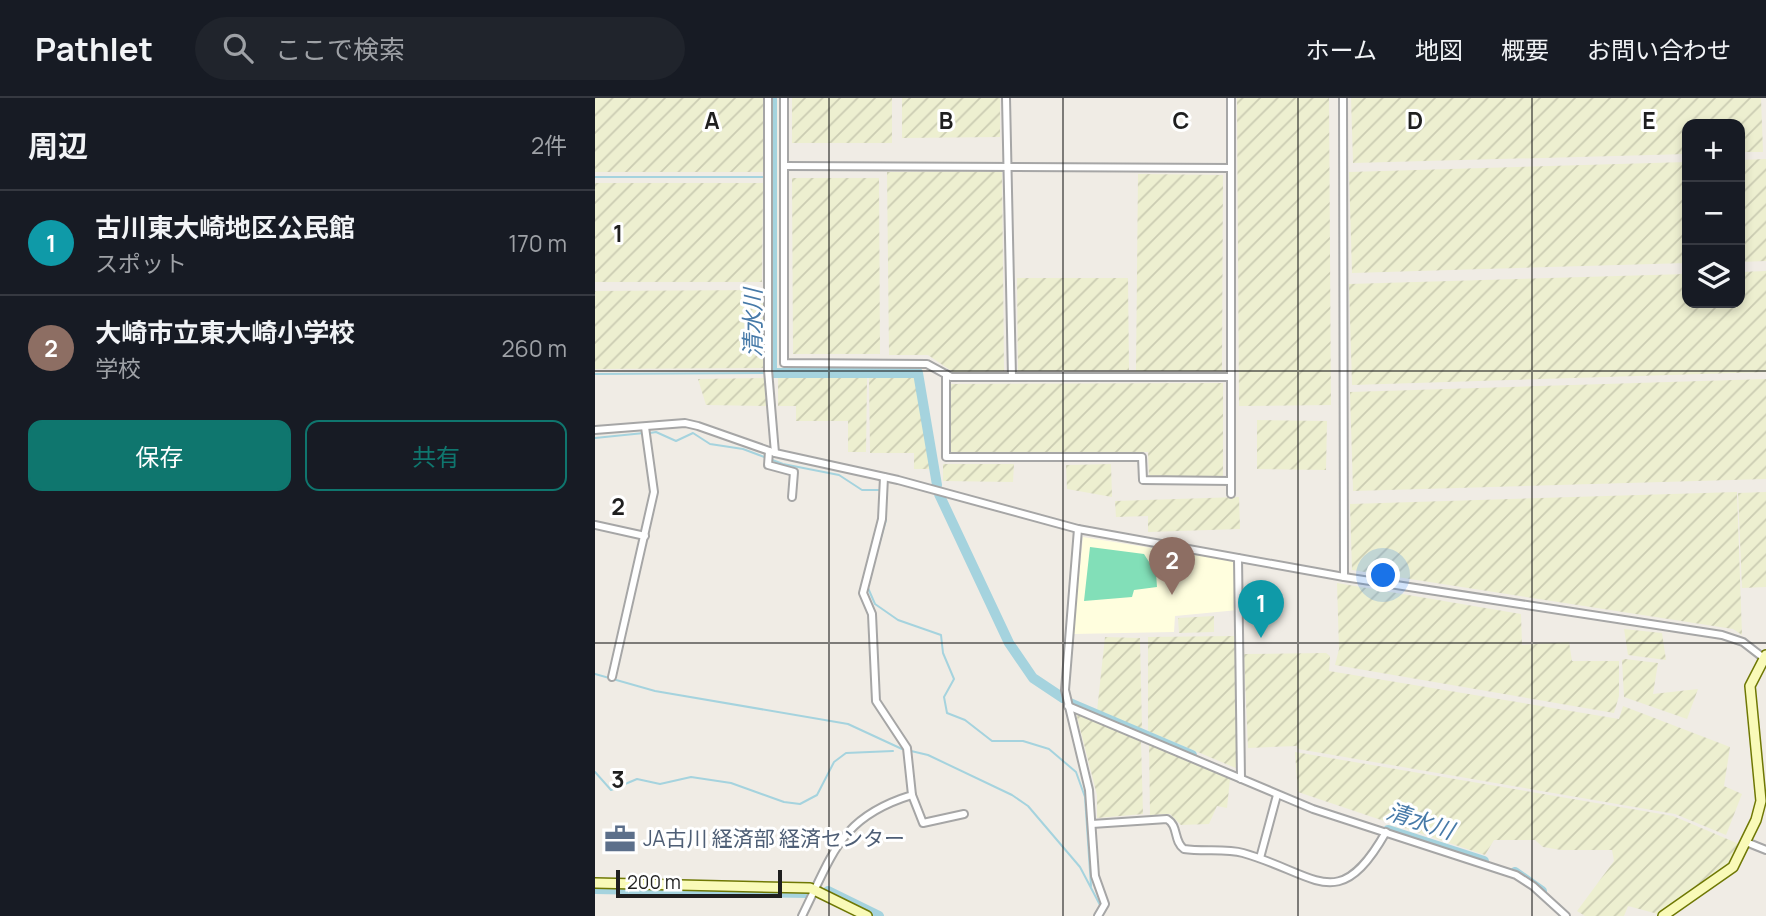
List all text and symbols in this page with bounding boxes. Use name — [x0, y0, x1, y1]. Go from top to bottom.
search box — [195, 17, 685, 80]
text: Pathlet — [35, 26, 153, 71]
icon: search — [219, 29, 257, 67]
text: ここで検索 — [275, 31, 405, 67]
text: ホーム — [1306, 33, 1377, 66]
text: 地図 — [1415, 33, 1463, 66]
text: 概要 — [1501, 33, 1549, 66]
text: お問い合わせ — [1587, 33, 1731, 66]
text: A — [704, 104, 720, 136]
text: B — [939, 104, 953, 136]
text: C — [1173, 104, 1190, 136]
text: D — [1407, 104, 1423, 136]
text: E — [1642, 104, 1656, 136]
map controls — [1682, 119, 1745, 308]
button: + — [1682, 119, 1745, 182]
text: 周辺 — [28, 125, 88, 166]
text: 2件 — [531, 129, 567, 161]
button: − — [1682, 182, 1745, 245]
text: 古川東大崎地区公民館 — [95, 209, 355, 245]
text: 1 — [613, 217, 623, 249]
text: 1 — [46, 227, 56, 259]
text: 170 m — [508, 227, 567, 259]
button: layers — [1682, 245, 1745, 308]
text: スポット — [95, 247, 187, 279]
water label: 清水川 — [736, 286, 768, 358]
text: 大崎市立東大崎小学校 — [95, 314, 355, 350]
text: 2 — [44, 332, 58, 364]
text: 260 m — [501, 332, 567, 364]
text: 学校 — [95, 352, 141, 384]
button: 保存 — [28, 420, 291, 491]
button: 共有 — [305, 420, 567, 491]
text: 2 — [611, 490, 625, 522]
pin: 2 — [1149, 537, 1195, 595]
your location — [1366, 558, 1400, 592]
pin: 1 — [1238, 580, 1284, 638]
text: 3 — [611, 763, 625, 795]
water label: 清水川 — [1383, 794, 1461, 847]
office icon: JA古川 経済部 経済センター — [603, 822, 637, 856]
place label: JA古川 経済部 経済センター — [643, 824, 905, 852]
scale bar — [616, 867, 782, 899]
text: 200 m — [627, 869, 681, 895]

